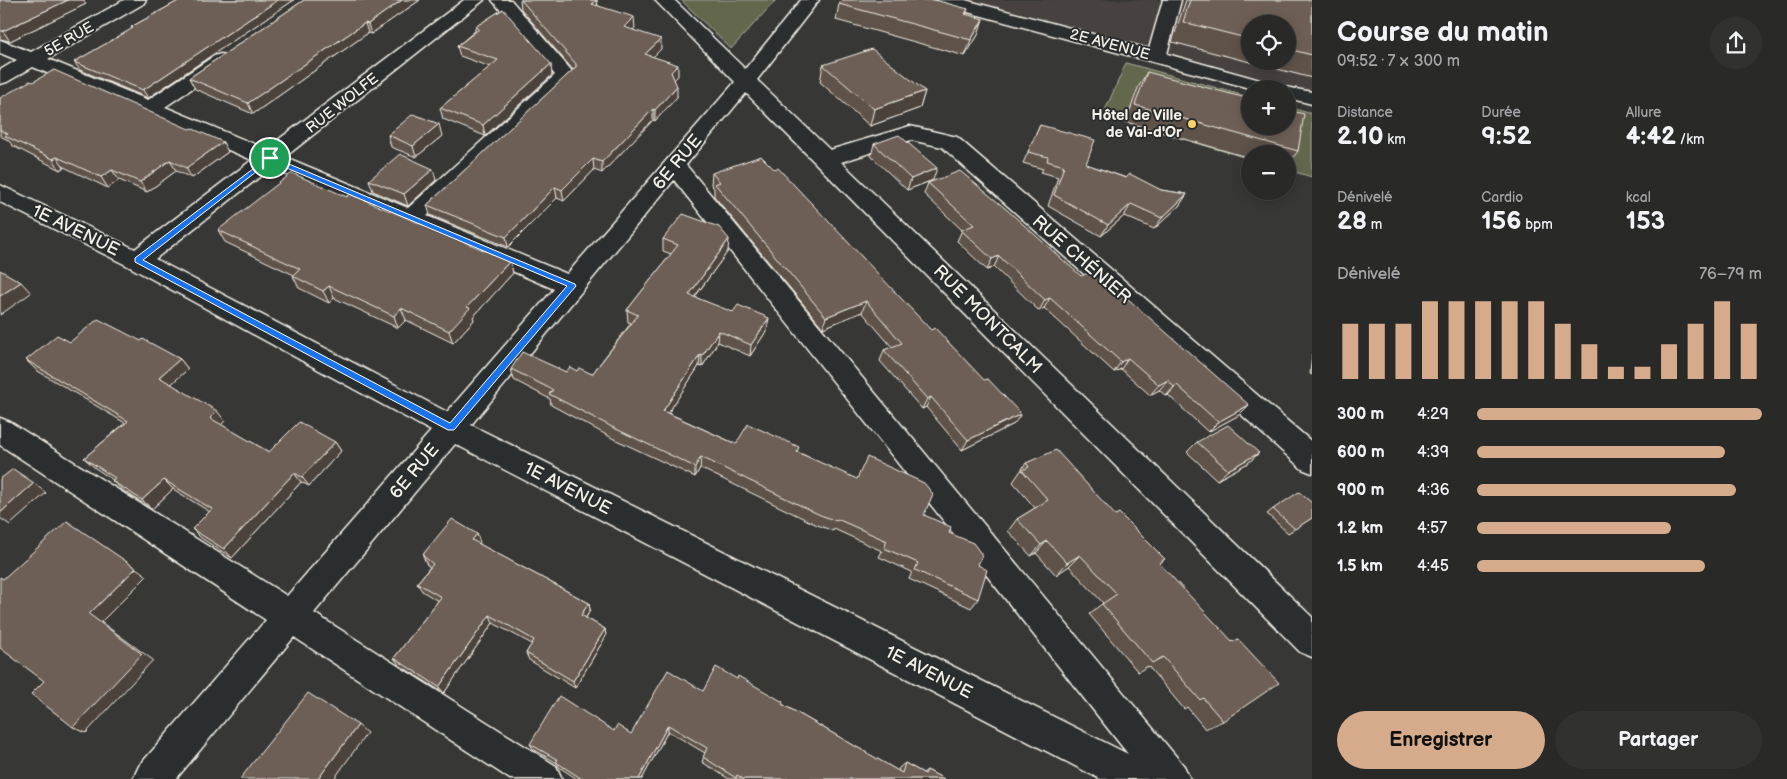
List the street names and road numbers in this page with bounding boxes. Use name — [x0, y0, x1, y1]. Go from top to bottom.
street label: 5E RUE — [41, 18, 98, 61]
street label: 2E AVENUE — [1068, 25, 1152, 64]
street label: RUE WOLFE — [302, 69, 382, 138]
street label: 6E RUE — [648, 130, 707, 194]
street label: 1E AVENUE — [29, 200, 123, 261]
street label: RUE CHÉNIER — [1028, 209, 1137, 308]
street label: RUE MONTCALM — [929, 261, 1046, 378]
street label: 6E RUE — [385, 439, 444, 503]
street label: 1E AVENUE — [521, 458, 615, 519]
street label: 1E AVENUE — [882, 642, 976, 703]

